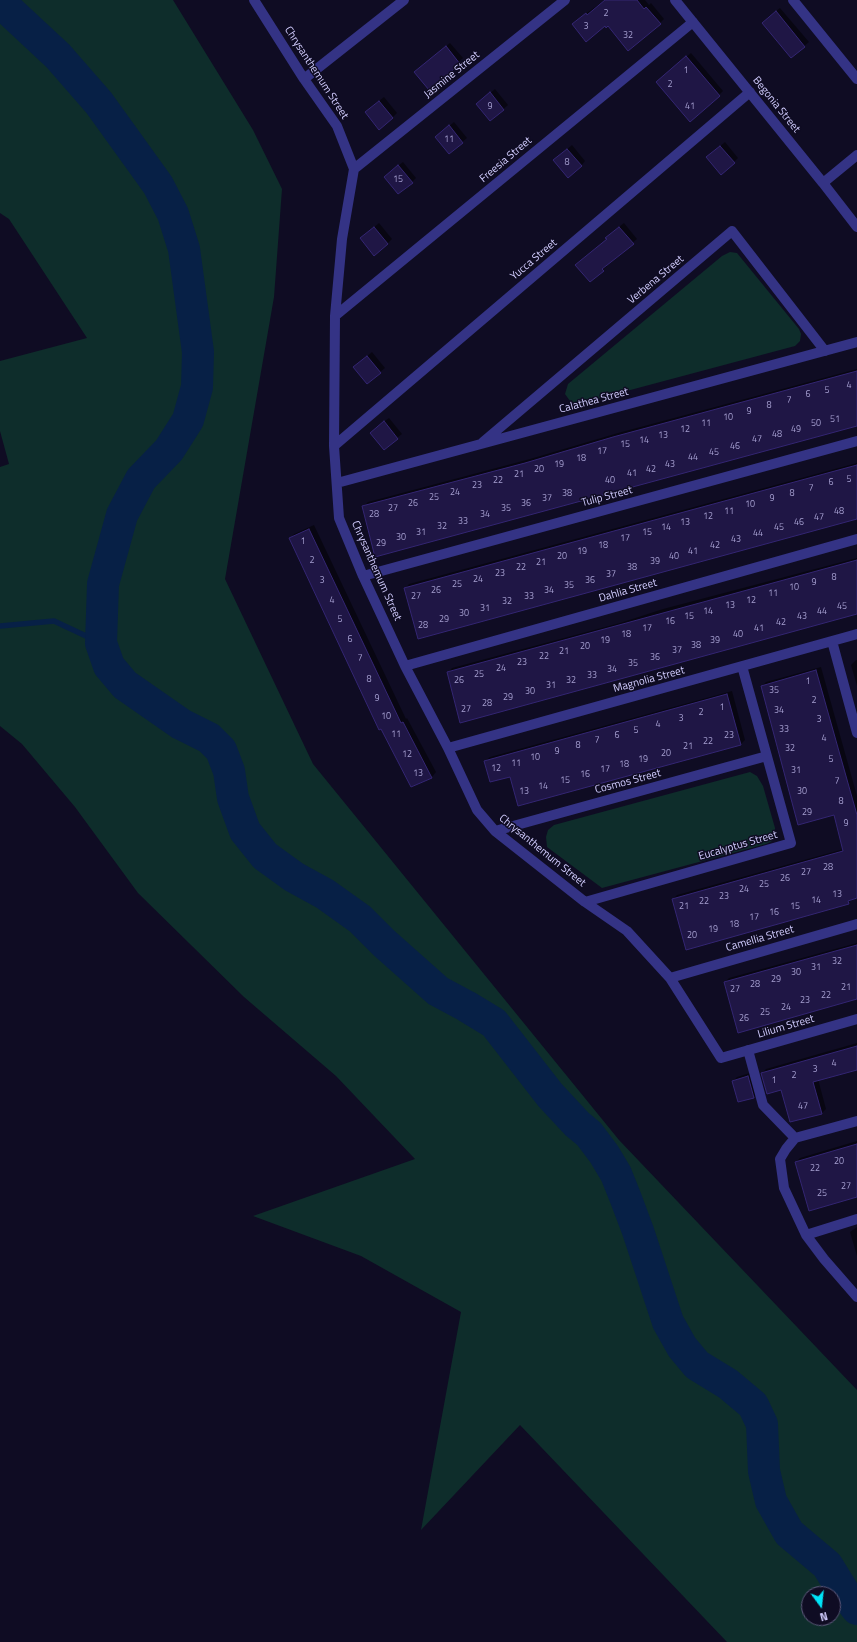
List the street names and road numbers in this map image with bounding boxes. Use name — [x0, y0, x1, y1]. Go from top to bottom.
street label: Chrysanthemum Street — [281, 24, 351, 122]
street label: Jasmine Street — [422, 49, 482, 101]
street label: Begonia Street — [749, 74, 803, 136]
street label: Freesia Street — [477, 134, 535, 186]
street label: Yucca Street — [508, 237, 560, 283]
street label: Verbena Street — [625, 253, 687, 307]
street label: Calathea Street — [558, 385, 630, 417]
street label: Tulip Street — [580, 484, 634, 510]
street label: Chrysanthemum Street — [348, 519, 404, 623]
street label: Dahlia Street — [597, 576, 659, 606]
street label: Magnolia Street — [612, 664, 686, 696]
street label: Cosmos Street — [594, 767, 662, 797]
street label: Chrysanthemum Street — [496, 812, 588, 890]
street label: Eucalyptus Street — [697, 828, 779, 864]
street label: Camellia Street — [725, 923, 795, 955]
street label: Lilium Street — [756, 1013, 816, 1041]

